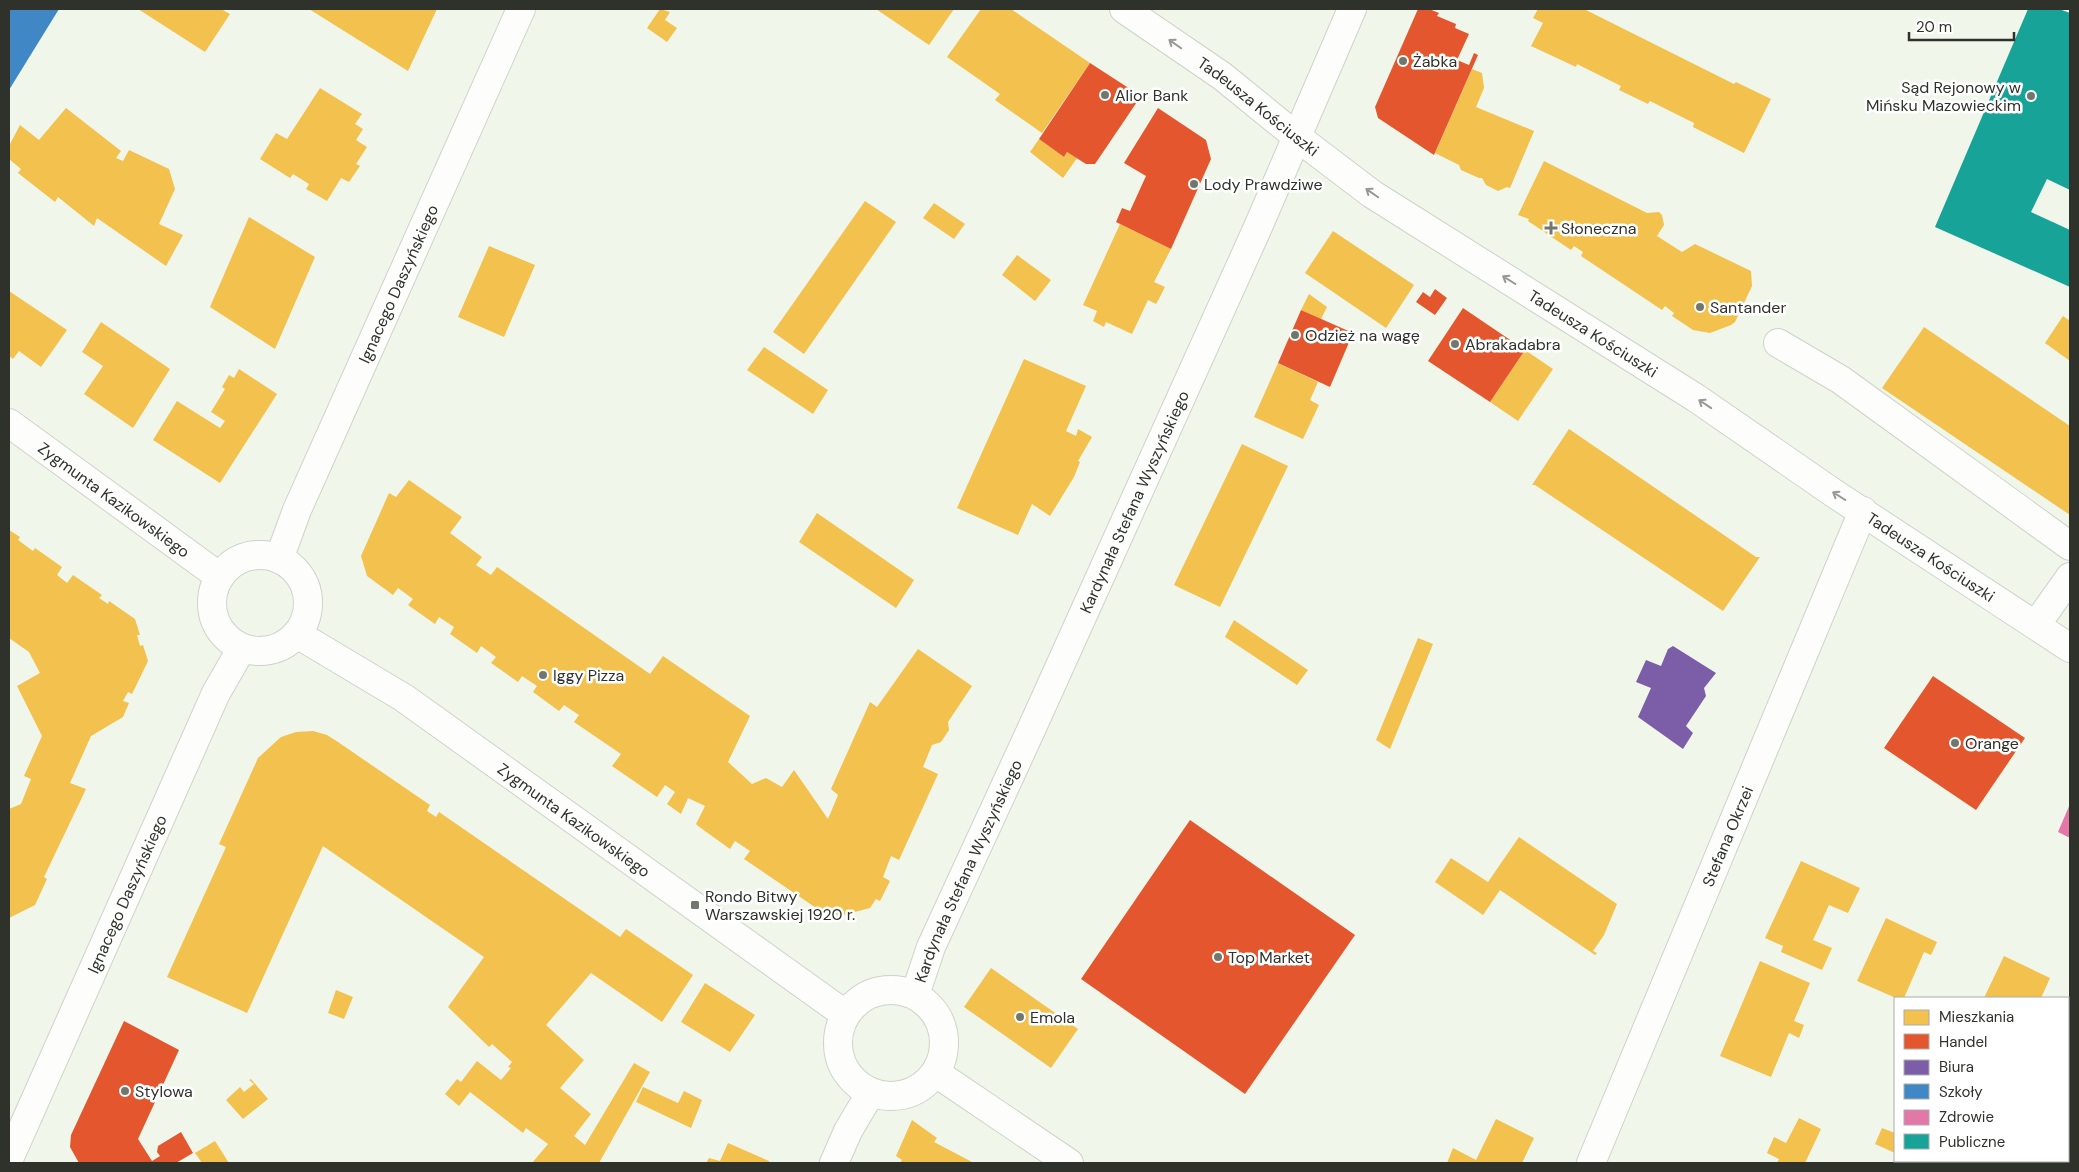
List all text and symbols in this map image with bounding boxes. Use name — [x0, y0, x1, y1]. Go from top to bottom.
scale bar — [1909, 10, 2014, 42]
text: 20 m — [1916, 17, 1952, 37]
one-way arrow — [1168, 39, 1182, 49]
place label: Żabka — [1413, 51, 1457, 72]
street label: Tadeusza Kościuszki — [1194, 52, 1323, 161]
marker: Żabka — [1397, 55, 1409, 67]
place label: Sąd Rejonowy w Mińsku Mazowieckim — [1866, 77, 2021, 116]
place label: Alior Bank — [1115, 85, 1188, 106]
marker: Alior Bank — [1099, 89, 1111, 101]
marker: Sąd Rejonowy w Mińsku Mazowieckim — [2025, 90, 2037, 102]
place label: Lody Prawdziwe — [1204, 174, 1323, 195]
marker: Lody Prawdziwe — [1188, 178, 1200, 190]
one-way arrow — [1365, 188, 1379, 198]
street label: Ignacego Daszyńskiego — [354, 201, 443, 366]
place label: Słoneczna — [1561, 218, 1636, 239]
marker: Słoneczna — [1545, 222, 1557, 234]
one-way arrow — [1502, 275, 1516, 285]
street label: Tadeusza Kościuszki — [1525, 285, 1662, 382]
place label: Santander — [1710, 297, 1786, 318]
marker: Santander — [1694, 301, 1706, 313]
place label: Odzież na wagę — [1305, 325, 1420, 346]
marker: Odzież na wagę — [1289, 329, 1301, 341]
place label: Abrakadabra — [1465, 334, 1560, 355]
marker: Abrakadabra — [1449, 338, 1461, 350]
street label: Kardynała Stefana Wyszyńskiego — [1075, 387, 1193, 616]
one-way arrow — [1699, 399, 1713, 409]
street label: Zygmunta Kazikowskiego — [34, 437, 194, 562]
one-way arrow — [1833, 491, 1847, 501]
street label: Tadeusza Kościuszki — [1863, 507, 1999, 606]
place label: Iggy Pizza — [553, 665, 624, 686]
marker: Iggy Pizza — [537, 669, 549, 681]
place label: Orange — [1965, 733, 2019, 754]
marker: Orange — [1949, 737, 1961, 749]
street label: Kardynała Stefana Wyszyńskiego — [909, 756, 1027, 985]
street label: Zygmunta Kazikowskiego — [494, 758, 654, 882]
street label: Stefana Okrzei — [1697, 783, 1758, 890]
street label: Ignacego Daszyńskiego — [82, 811, 171, 977]
place label: Rondo Bitwy Warszawskiej 1920 r. — [705, 886, 855, 925]
marker: Rondo Bitwy Warszawskiej 1920 r. — [689, 899, 701, 911]
place label: Top Market — [1228, 947, 1310, 968]
marker: Top Market — [1212, 951, 1224, 963]
legend — [1894, 997, 2069, 1162]
place label: Emola — [1030, 1007, 1075, 1028]
text: Mieszkania — [1939, 1007, 2014, 1027]
marker: Emola — [1014, 1011, 1026, 1023]
text: Handel — [1939, 1032, 1987, 1052]
text: Biura — [1939, 1057, 1974, 1077]
place label: Stylowa — [135, 1081, 193, 1102]
text: Szkoły — [1939, 1082, 1983, 1102]
marker: Stylowa — [119, 1085, 131, 1097]
text: Zdrowie — [1939, 1107, 1994, 1127]
text: Publiczne — [1939, 1132, 2005, 1152]

